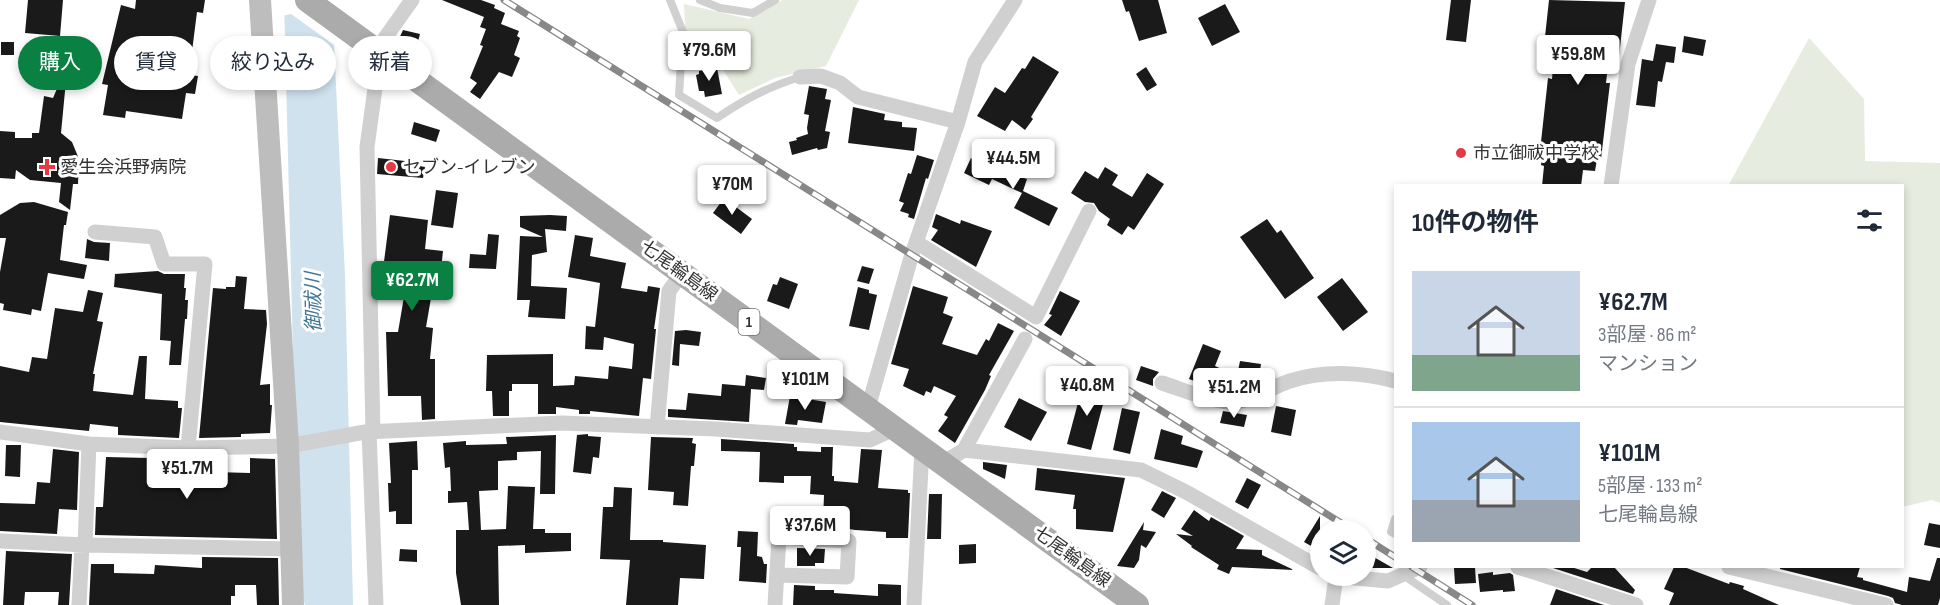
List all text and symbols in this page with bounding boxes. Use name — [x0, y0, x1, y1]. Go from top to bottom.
pin: ¥79.6M — [660, 31, 758, 82]
pin: ¥59.8M — [1529, 35, 1627, 86]
chip: 購入 — [18, 36, 102, 90]
chip: 賃貸 — [114, 36, 198, 90]
chip: 絞り込み — [210, 36, 336, 90]
chip: 新着 — [348, 36, 432, 90]
text: ¥79.6M — [682, 38, 736, 62]
text: ¥59.8M — [1551, 42, 1605, 66]
pin: ¥44.5M — [964, 139, 1062, 190]
place label: 市立御祓中学校 — [1473, 143, 1599, 164]
text: ¥44.5M — [986, 146, 1040, 170]
marker: 市立御祓中学校 — [1454, 146, 1468, 160]
place label: 愛生会浜野病院 — [60, 157, 186, 178]
place label: セブン-イレブン — [403, 157, 536, 178]
marker: 愛生会浜野病院 — [38, 158, 56, 176]
marker: セブン-イレブン — [384, 160, 398, 174]
pin: ¥70M — [696, 165, 768, 216]
text: ¥70M — [711, 172, 753, 196]
icon: filters — [1853, 204, 1886, 237]
text: 10件の物件 — [1412, 208, 1539, 239]
street label: 七尾輪島線 — [636, 236, 722, 306]
pin: ¥62.7M — [363, 261, 461, 312]
text: ¥62.7M — [385, 268, 439, 292]
water label: 御祓川 — [301, 270, 327, 332]
text: ¥62.7M — [1598, 287, 1668, 318]
icon: home — [1460, 295, 1532, 367]
road number: 1 — [738, 309, 760, 335]
text: 3部屋 · 86 m² — [1598, 323, 1696, 347]
text: マンション — [1598, 352, 1698, 376]
pin: ¥101M — [763, 360, 847, 411]
pin: ¥40.8M — [1038, 366, 1136, 417]
text: ¥101M — [781, 367, 829, 391]
pin: ¥51.2M — [1185, 368, 1283, 419]
text: ¥40.8M — [1060, 373, 1114, 397]
text: ¥51.2M — [1207, 375, 1261, 399]
text: ¥101M — [1598, 438, 1661, 469]
icon: home — [1460, 446, 1532, 518]
pin: ¥51.7M — [138, 449, 236, 500]
text: ¥51.7M — [161, 456, 213, 480]
text: 5部屋 · 133 m² — [1598, 474, 1702, 498]
text: 七尾輪島線 — [1598, 503, 1698, 527]
pin: ¥37.6M — [761, 506, 859, 557]
text: ¥37.6M — [784, 513, 836, 537]
map controls — [1310, 520, 1376, 586]
button: layers — [1310, 520, 1376, 586]
street label: 七尾輪島線 — [1029, 522, 1115, 592]

